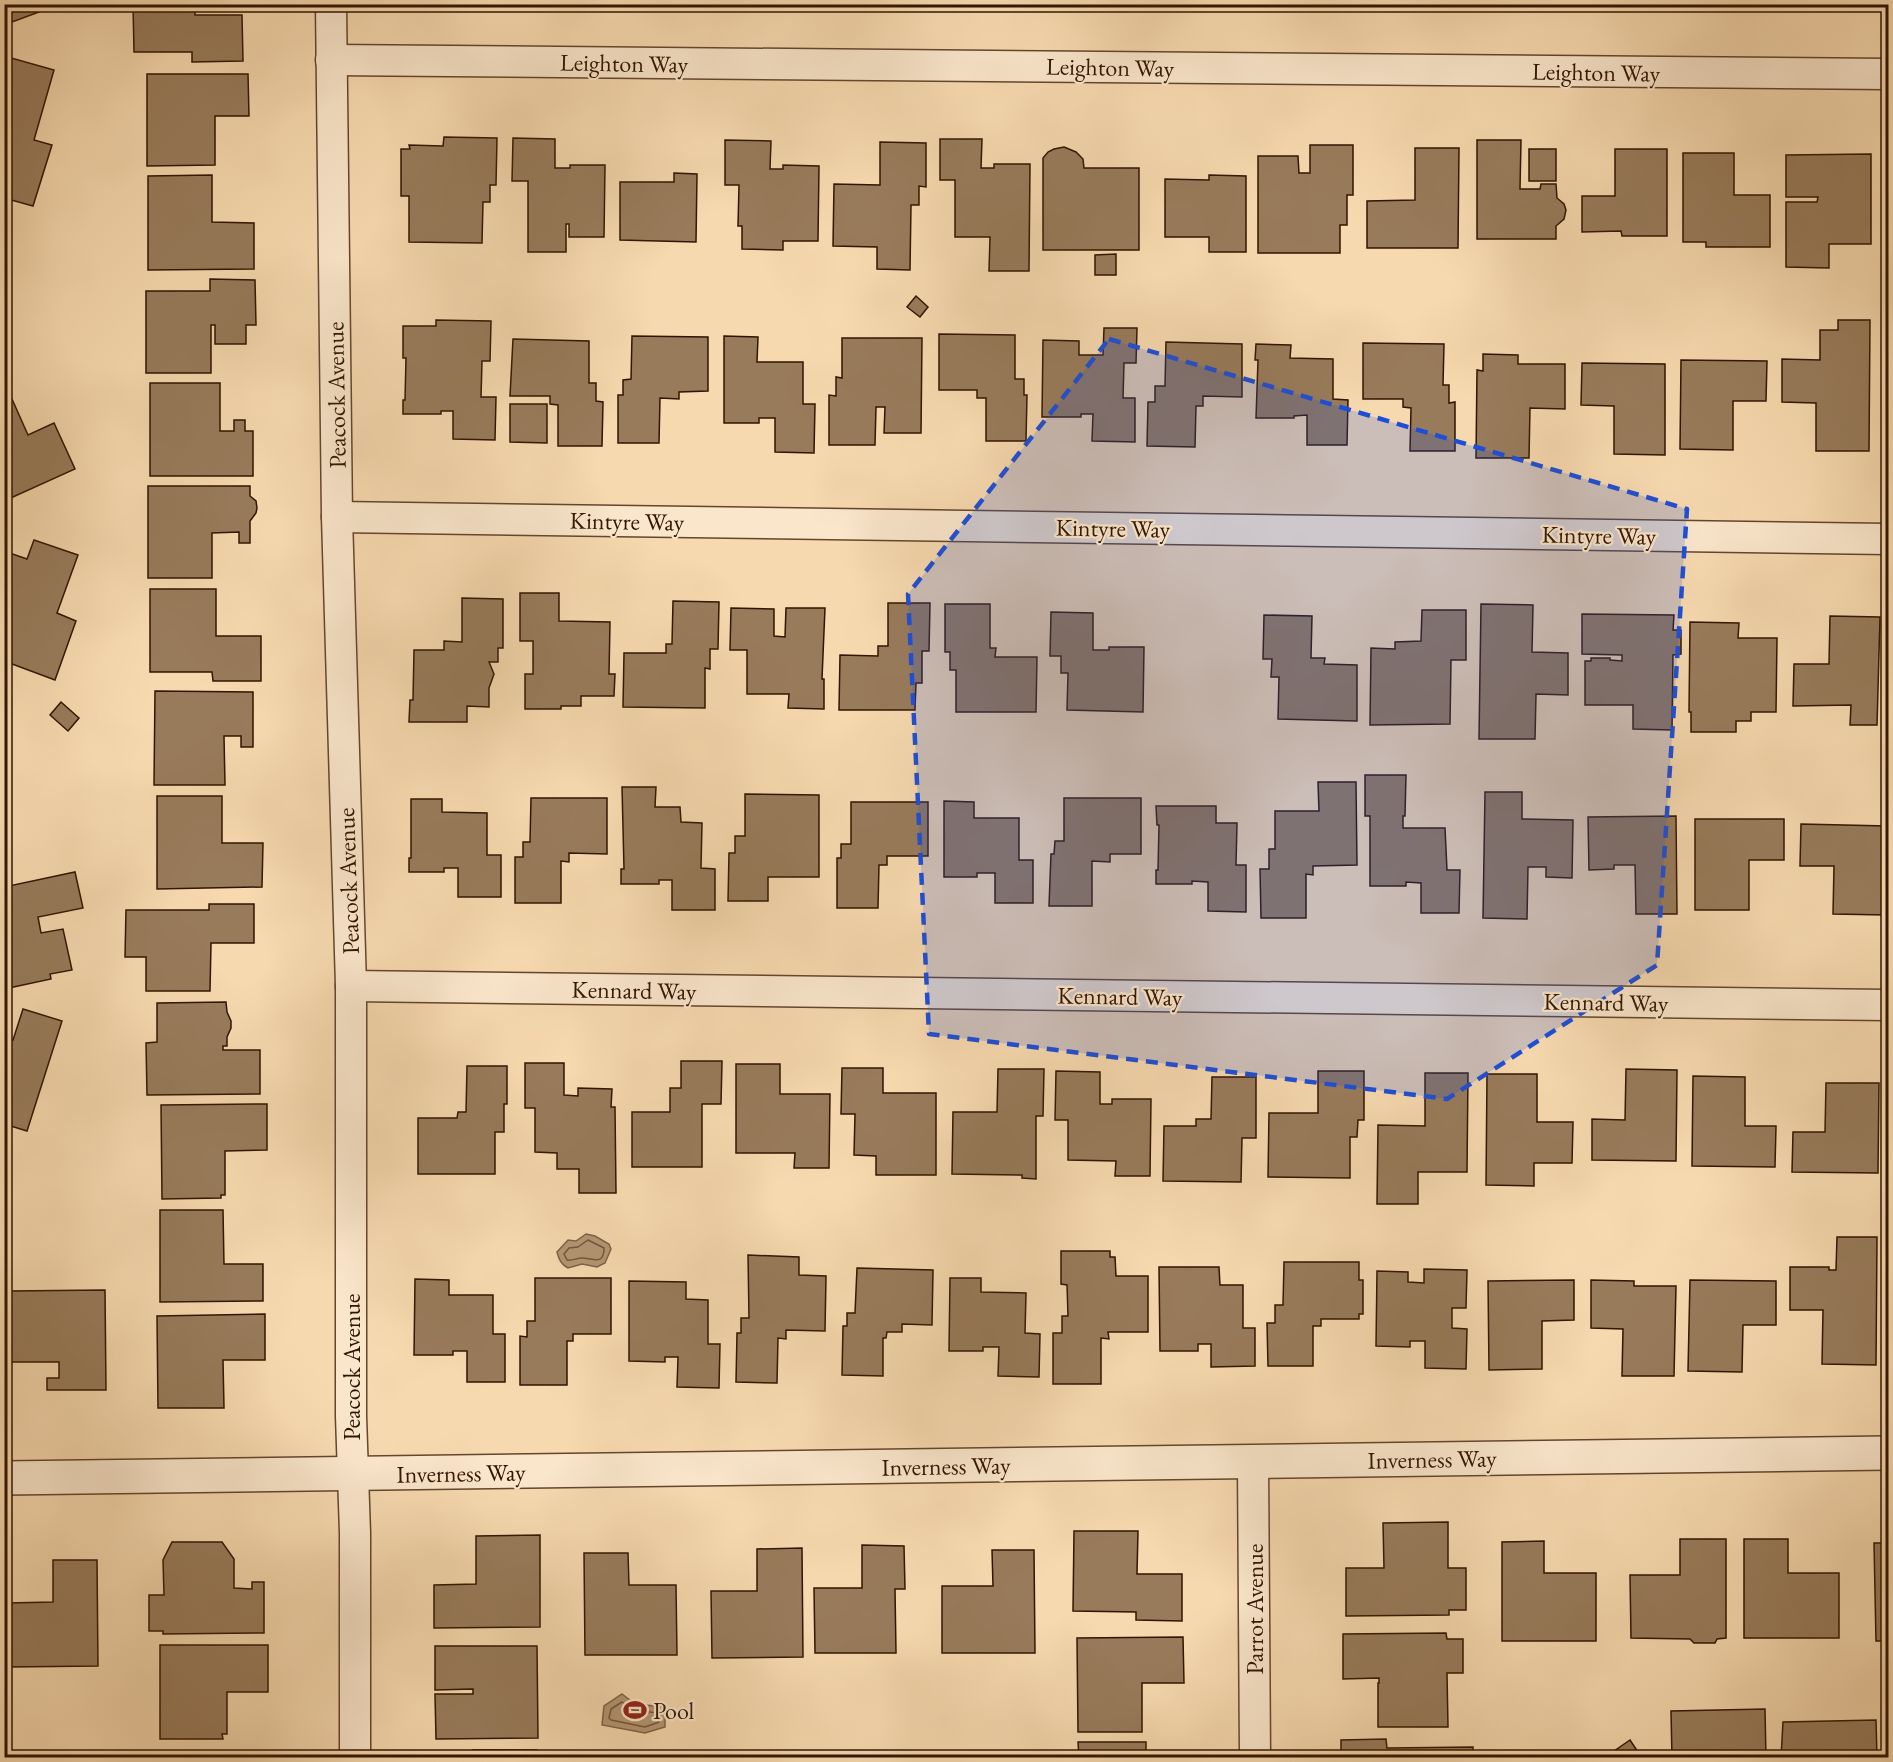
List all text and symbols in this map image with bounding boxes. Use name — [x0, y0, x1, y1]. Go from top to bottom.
street label: Leighton Way — [560, 46, 689, 80]
street label: Leighton Way — [1046, 50, 1175, 84]
street label: Leighton Way — [1532, 55, 1661, 89]
street label: Peacock Avenue — [319, 321, 353, 469]
street label: Kintyre Way — [569, 505, 685, 538]
street label: Kintyre Way — [1055, 512, 1171, 545]
street label: Kintyre Way — [1541, 519, 1657, 552]
street label: Peacock Avenue — [330, 807, 366, 955]
street label: Kennard Way — [571, 973, 697, 1007]
street label: Kennard Way — [1057, 979, 1183, 1013]
street label: Kennard Way — [1543, 985, 1669, 1019]
street label: Peacock Avenue — [336, 1294, 367, 1440]
street label: Inverness Way — [1367, 1442, 1497, 1476]
street label: Inverness Way — [881, 1449, 1011, 1483]
street label: Inverness Way — [396, 1456, 526, 1490]
street label: Parrot Avenue — [1239, 1544, 1270, 1674]
place label: Pool — [653, 1695, 694, 1726]
sports icon: Pool — [622, 1697, 648, 1723]

